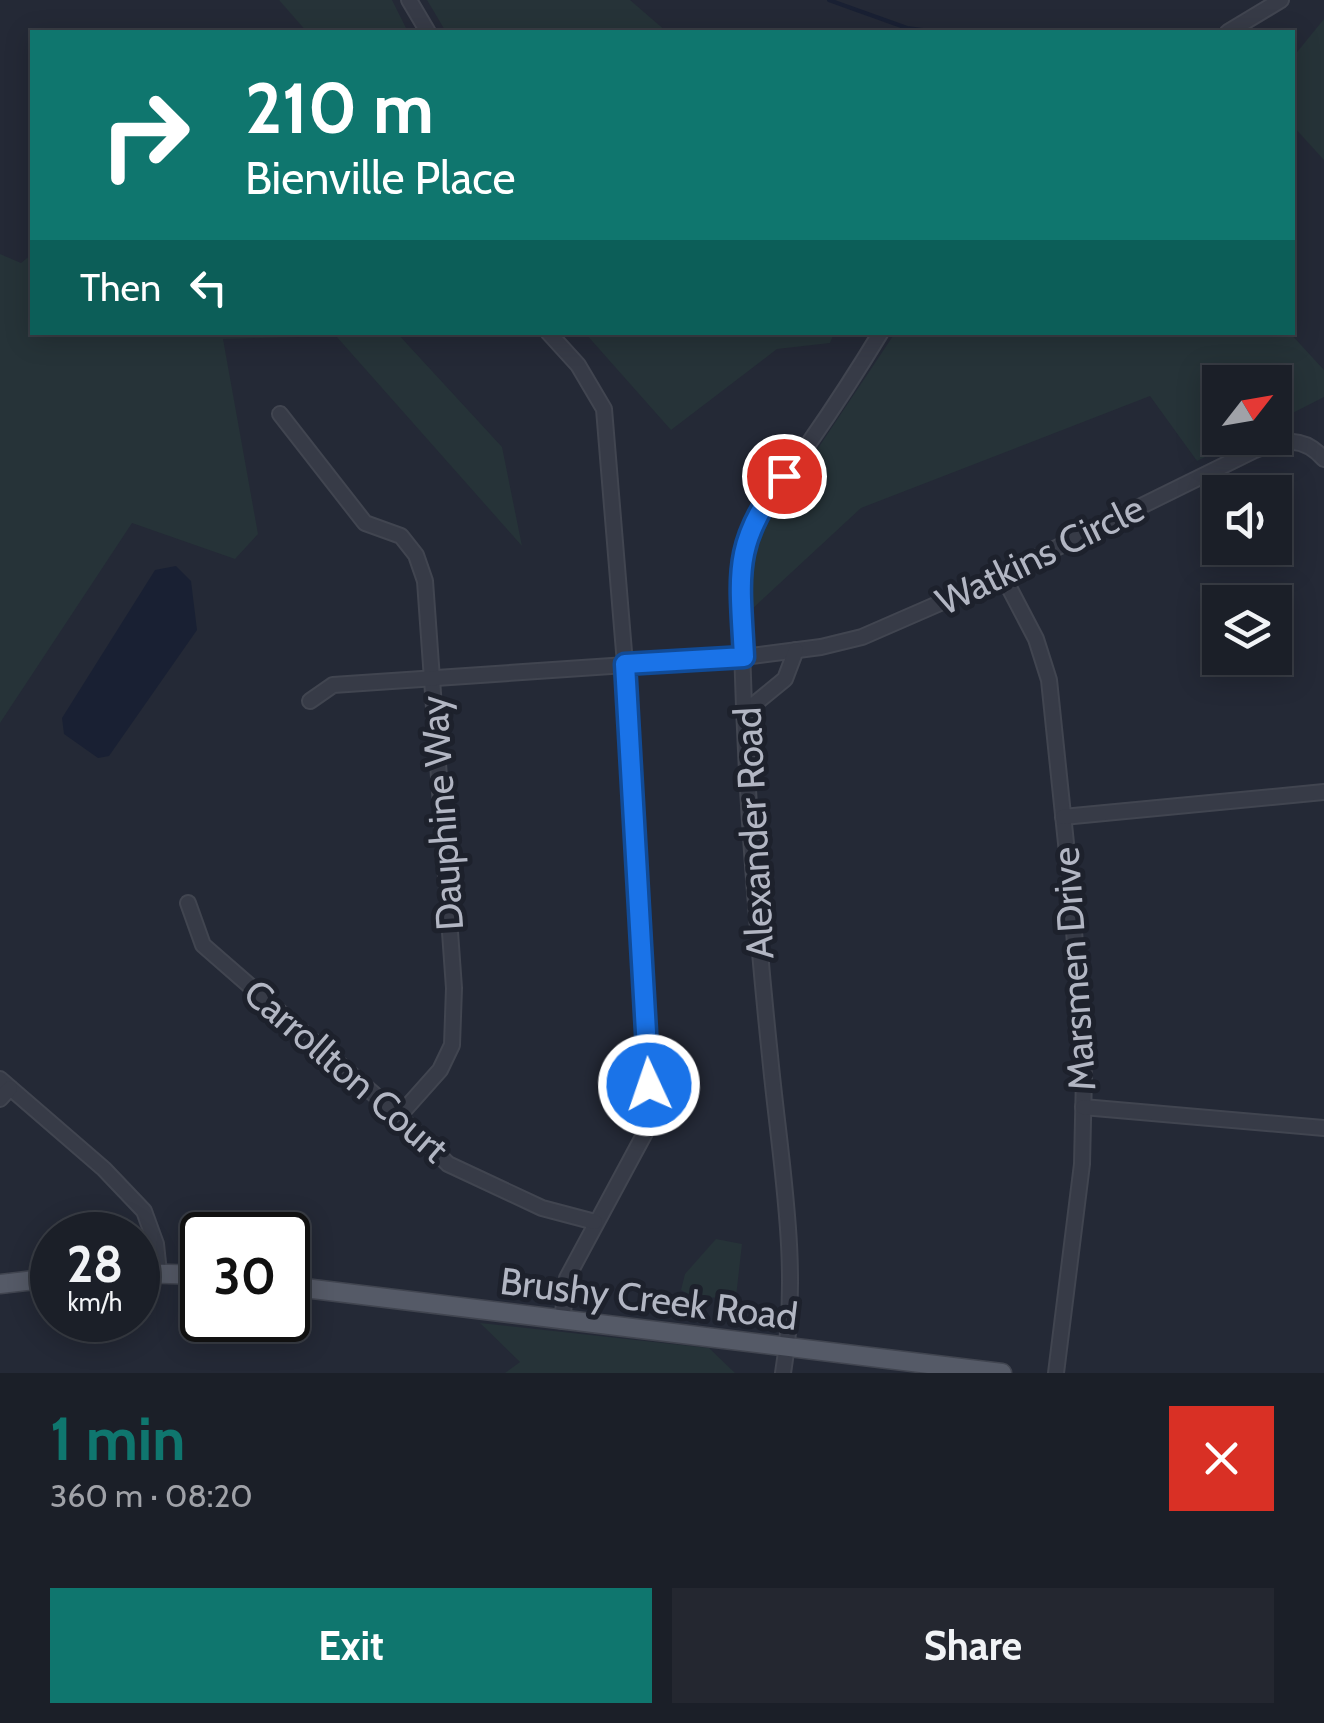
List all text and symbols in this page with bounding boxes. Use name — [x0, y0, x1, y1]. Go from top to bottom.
text: 210 m — [245, 65, 434, 151]
icon: right — [80, 70, 210, 200]
text: Bienville Place — [245, 151, 516, 205]
icon: left — [181, 260, 236, 315]
text: Then — [80, 264, 161, 311]
north arrow — [1202, 365, 1292, 455]
map controls — [1202, 365, 1292, 675]
pin — [742, 434, 827, 519]
icon: arrive — [757, 449, 812, 504]
button: sound — [1202, 475, 1292, 565]
street label: Watkins Circle — [928, 484, 1151, 625]
button: layers — [1202, 585, 1292, 675]
street label: Dauphine Way — [410, 694, 473, 932]
street label: Alexander Road — [723, 706, 784, 960]
street label: Marsmen Drive — [1042, 845, 1105, 1093]
street label: Carrollton Court — [234, 969, 458, 1172]
position arrow — [597, 1033, 701, 1137]
speed limit sign: 30 — [180, 1212, 310, 1342]
text: 28 — [67, 1234, 123, 1295]
street label: Brushy Creek Road — [498, 1257, 801, 1340]
text: km/h — [68, 1287, 122, 1317]
text: 1 min — [50, 1402, 185, 1475]
button: close — [1169, 1406, 1274, 1511]
text: 360 m · 08:20 — [50, 1476, 253, 1515]
button: Exit — [50, 1588, 652, 1703]
button: Share — [672, 1588, 1274, 1703]

